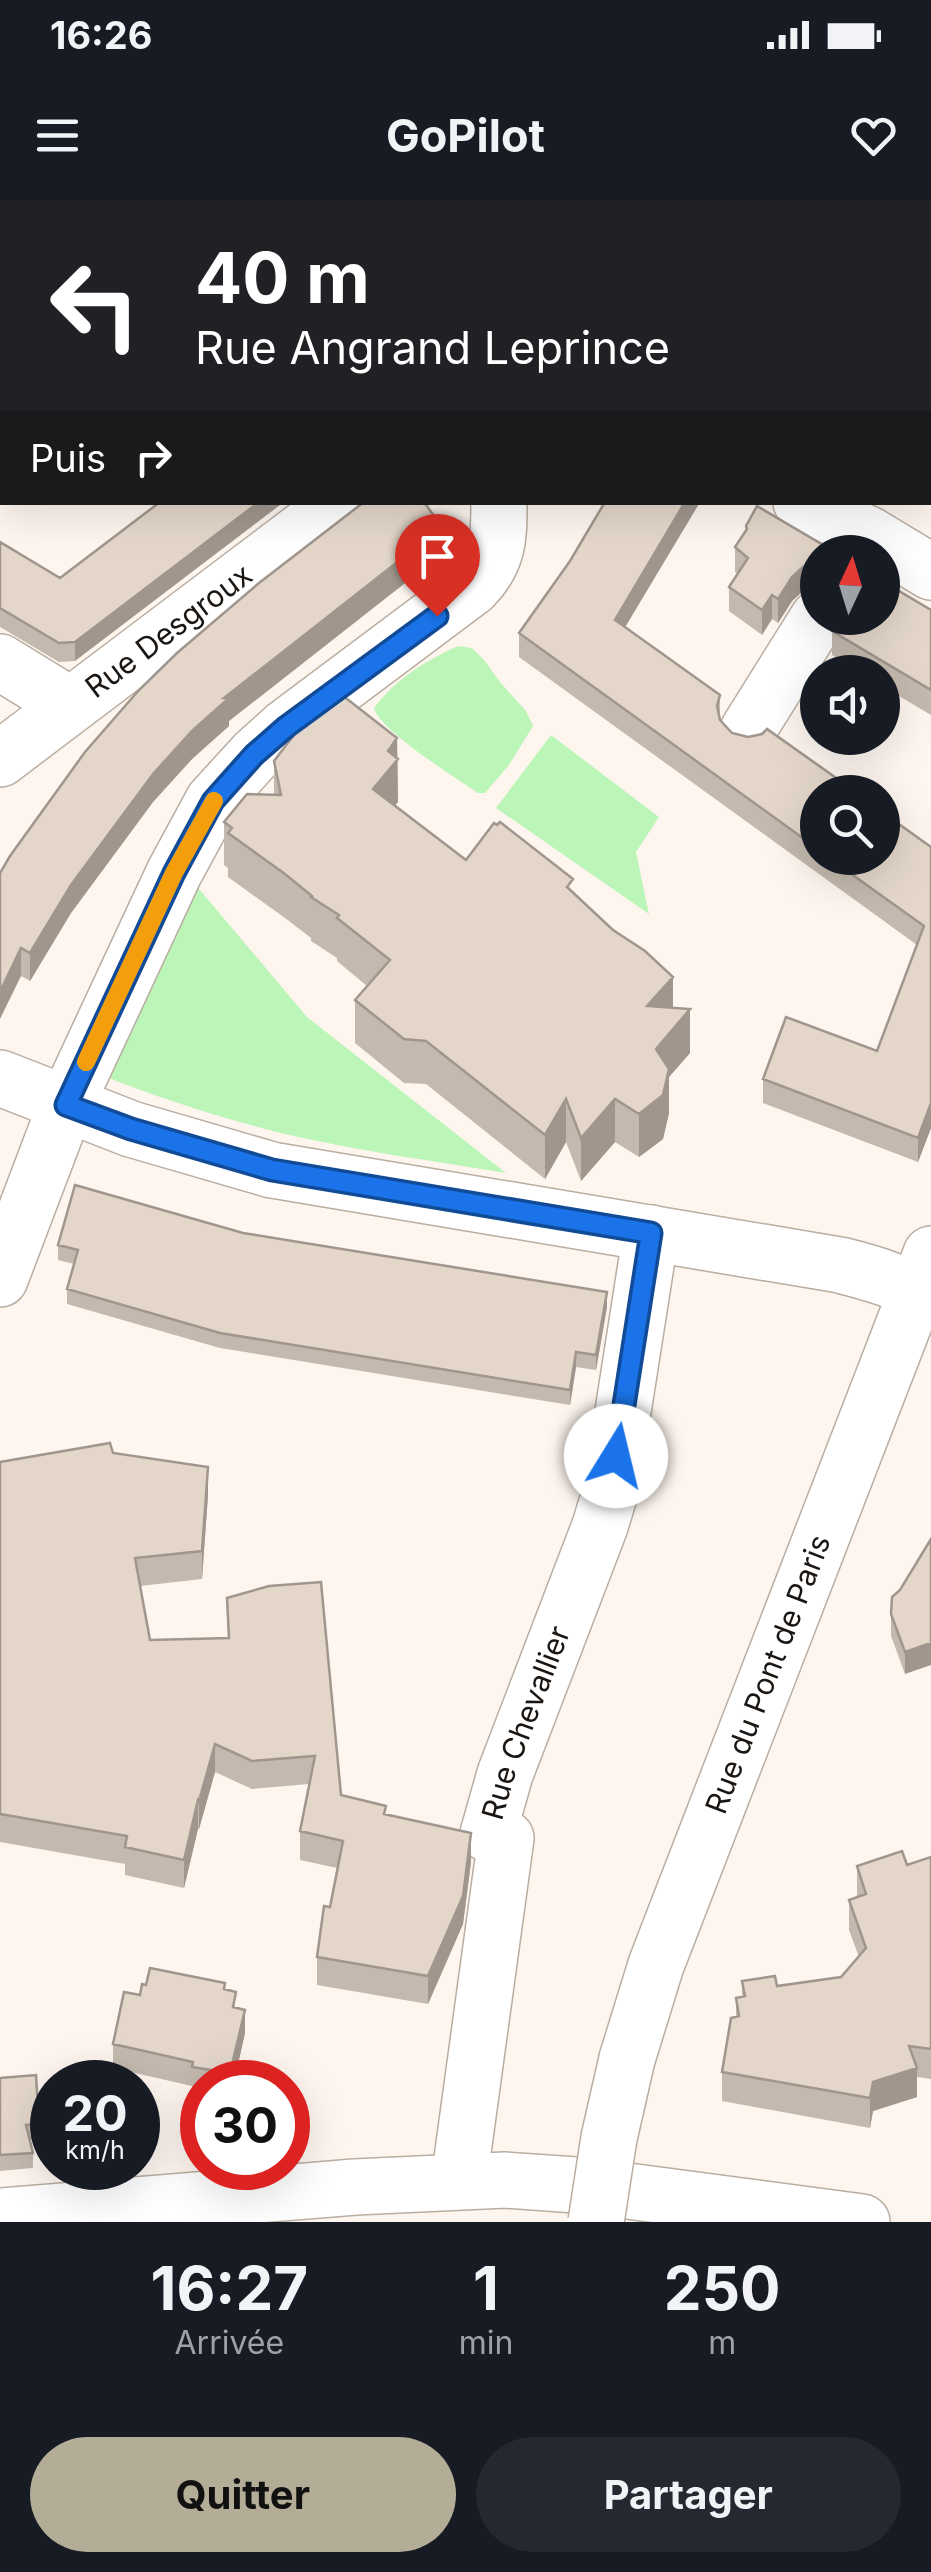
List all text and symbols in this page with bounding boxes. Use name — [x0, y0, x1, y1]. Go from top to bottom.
text: 16:26 — [50, 12, 152, 58]
icon: menu — [30, 108, 85, 163]
text: GoPilot — [386, 108, 545, 163]
icon: heart — [846, 108, 901, 163]
text: 40 m — [195, 235, 370, 320]
icon: left — [30, 240, 160, 370]
text: Rue Angrand Leprince — [195, 320, 670, 375]
icon: right — [126, 430, 181, 485]
text: Puis — [30, 435, 106, 481]
pin — [395, 514, 480, 617]
icon: arrive — [410, 529, 465, 584]
north arrow — [800, 535, 900, 635]
map controls — [800, 535, 900, 875]
street label: Rue Desgroux — [78, 556, 259, 705]
button: sound — [800, 655, 900, 755]
button: search — [800, 775, 900, 875]
position arrow — [564, 1404, 668, 1508]
street label: Rue du Pont de Paris — [697, 1530, 838, 1818]
street label: Rue Chevallier — [474, 1621, 577, 1824]
speed limit sign: 30 — [180, 2060, 310, 2190]
text: 20 — [62, 2083, 128, 2143]
text: km/h — [65, 2135, 125, 2165]
text: 16:27 — [151, 2252, 308, 2324]
text: 1 — [473, 2252, 499, 2324]
text: 250 — [664, 2252, 780, 2324]
text: Arrivée — [175, 2323, 284, 2362]
text: min — [459, 2323, 513, 2362]
text: m — [708, 2323, 736, 2362]
button: Quitter — [30, 2437, 456, 2552]
button: Partager — [476, 2437, 901, 2552]

